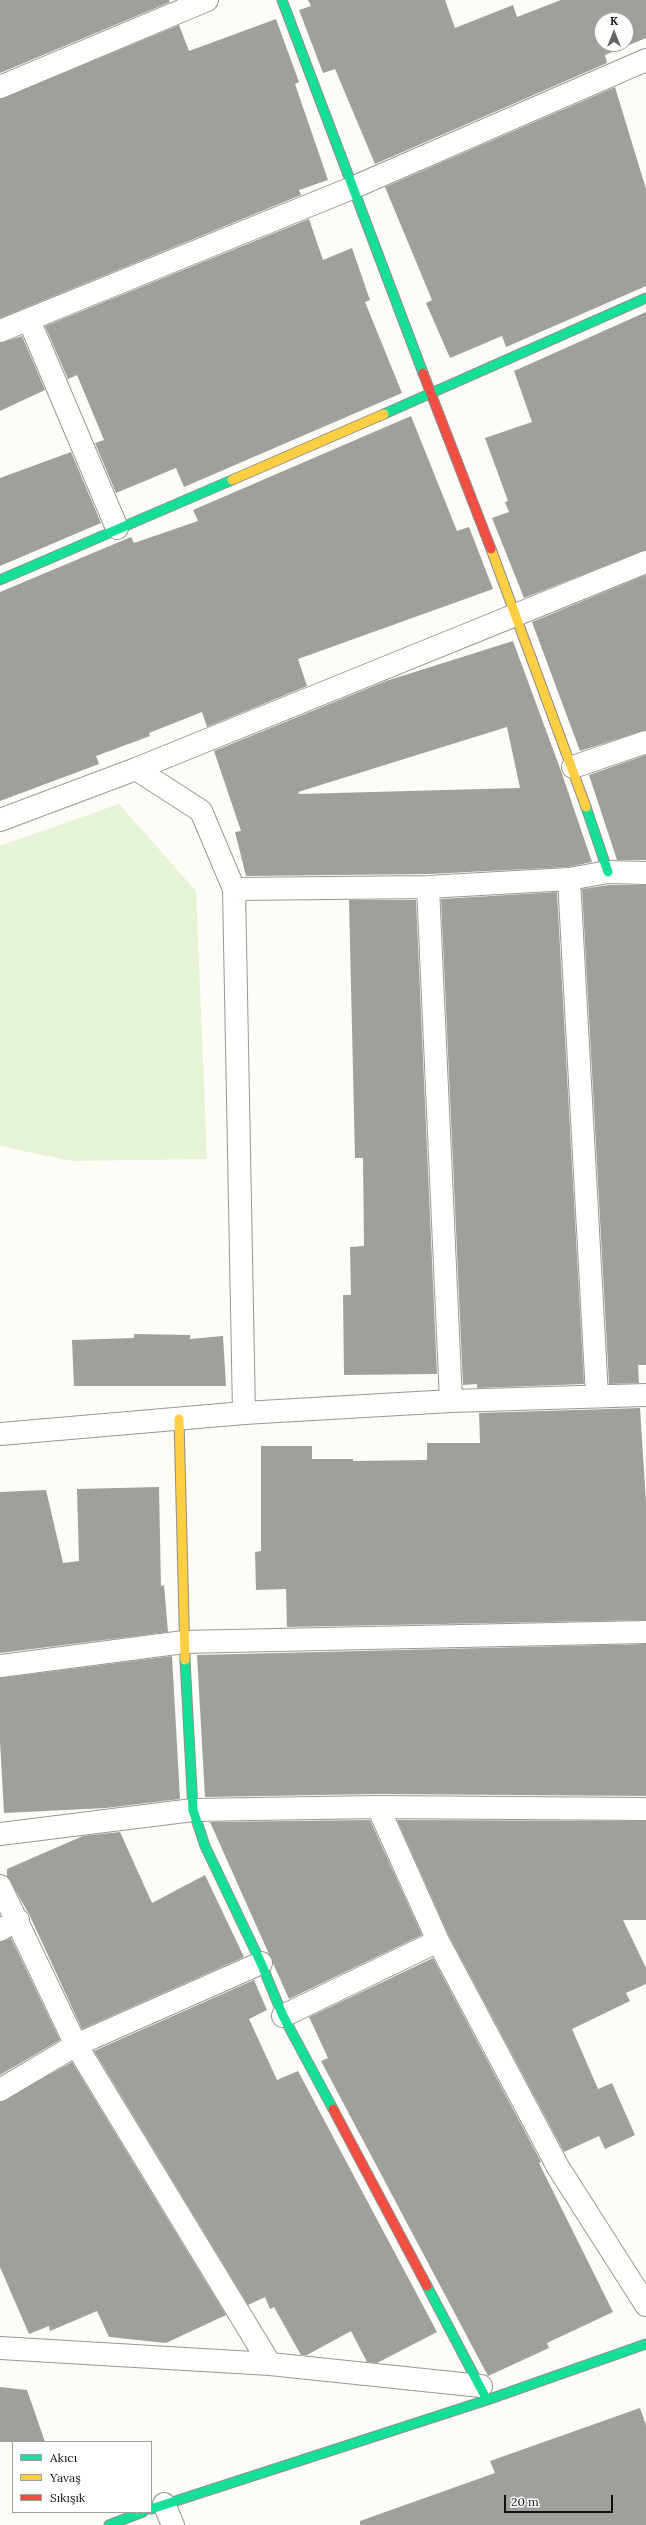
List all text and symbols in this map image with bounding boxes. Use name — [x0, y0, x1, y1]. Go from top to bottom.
north arrow — [594, 12, 634, 52]
text: K — [610, 14, 618, 28]
legend — [12, 2441, 152, 2513]
text: Akıcı — [50, 2450, 77, 2465]
text: Yavaş — [50, 2470, 81, 2485]
scale bar — [506, 2487, 615, 2513]
text: Sıkışık — [50, 2490, 85, 2505]
text: 20 m — [511, 2494, 539, 2509]

